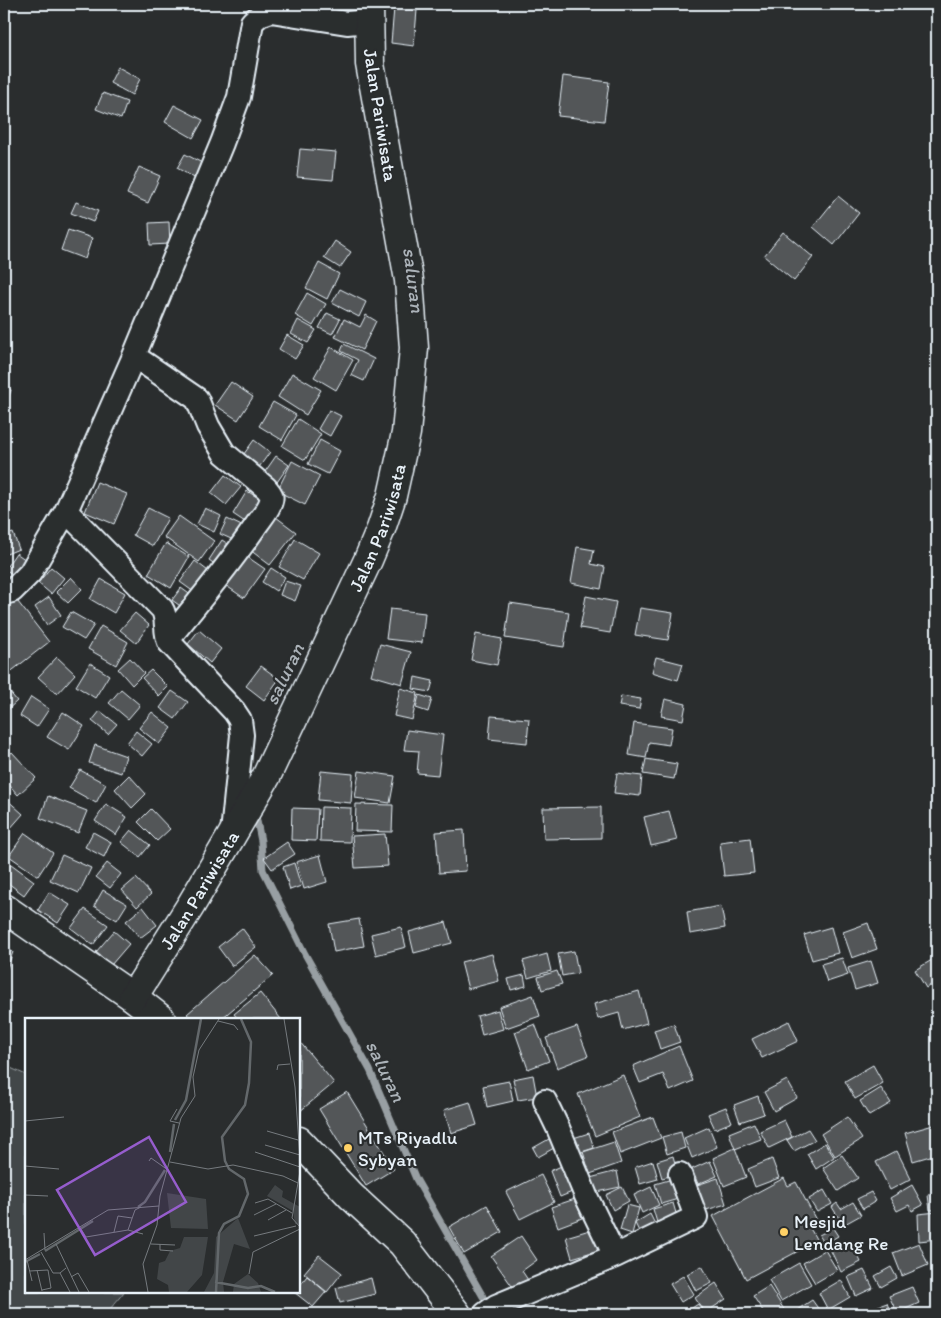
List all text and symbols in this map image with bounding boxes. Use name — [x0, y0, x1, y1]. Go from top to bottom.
street label: Jalan Pariwisata — [359, 47, 402, 183]
water label: saluran — [398, 246, 430, 315]
street label: Jalan Pariwisata — [344, 461, 411, 595]
water label: saluran — [259, 639, 309, 709]
street label: Jalan Pariwisata — [155, 827, 244, 954]
inset map — [25, 1018, 300, 1293]
water label: saluran — [361, 1036, 411, 1106]
place label: MTs Riyadlu Sybyan — [358, 1126, 458, 1171]
marker: MTs Riyadlu Sybyan — [342, 1142, 354, 1154]
place label: Mesjid Lendang Re — [794, 1210, 888, 1255]
marker: Mesjid Lendang Re — [778, 1226, 790, 1238]

